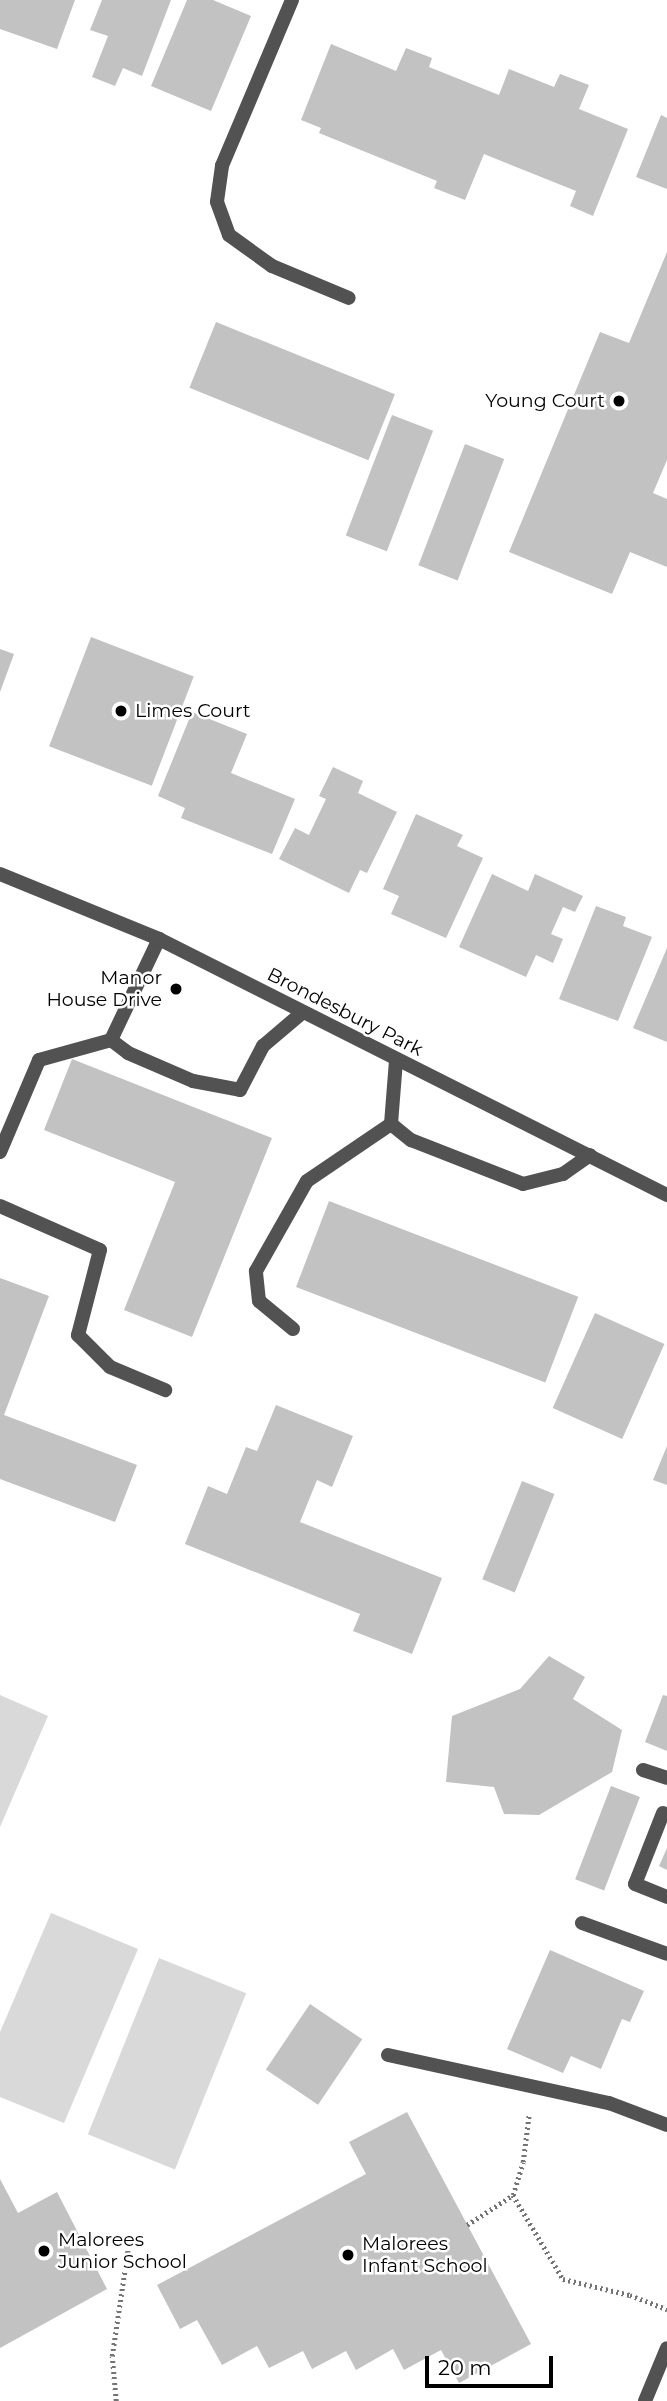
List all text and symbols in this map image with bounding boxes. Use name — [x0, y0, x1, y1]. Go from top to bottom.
place label: Young Court — [485, 390, 605, 412]
marker: Young Court — [611, 393, 627, 409]
place label: Limes Court — [135, 700, 251, 722]
marker: Limes Court — [113, 703, 129, 719]
street label: Brondesbury Park — [263, 963, 427, 1061]
place label: Manor House Drive — [46, 967, 162, 1011]
marker: Manor House Drive — [168, 981, 184, 997]
place label: Malorees Junior School — [58, 2229, 187, 2273]
place label: Malorees Infant School — [362, 2233, 488, 2277]
marker: Malorees Junior School — [36, 2243, 52, 2259]
marker: Malorees Infant School — [340, 2247, 356, 2263]
scale bar — [429, 2342, 557, 2386]
text: 20 m — [438, 2355, 492, 2380]

